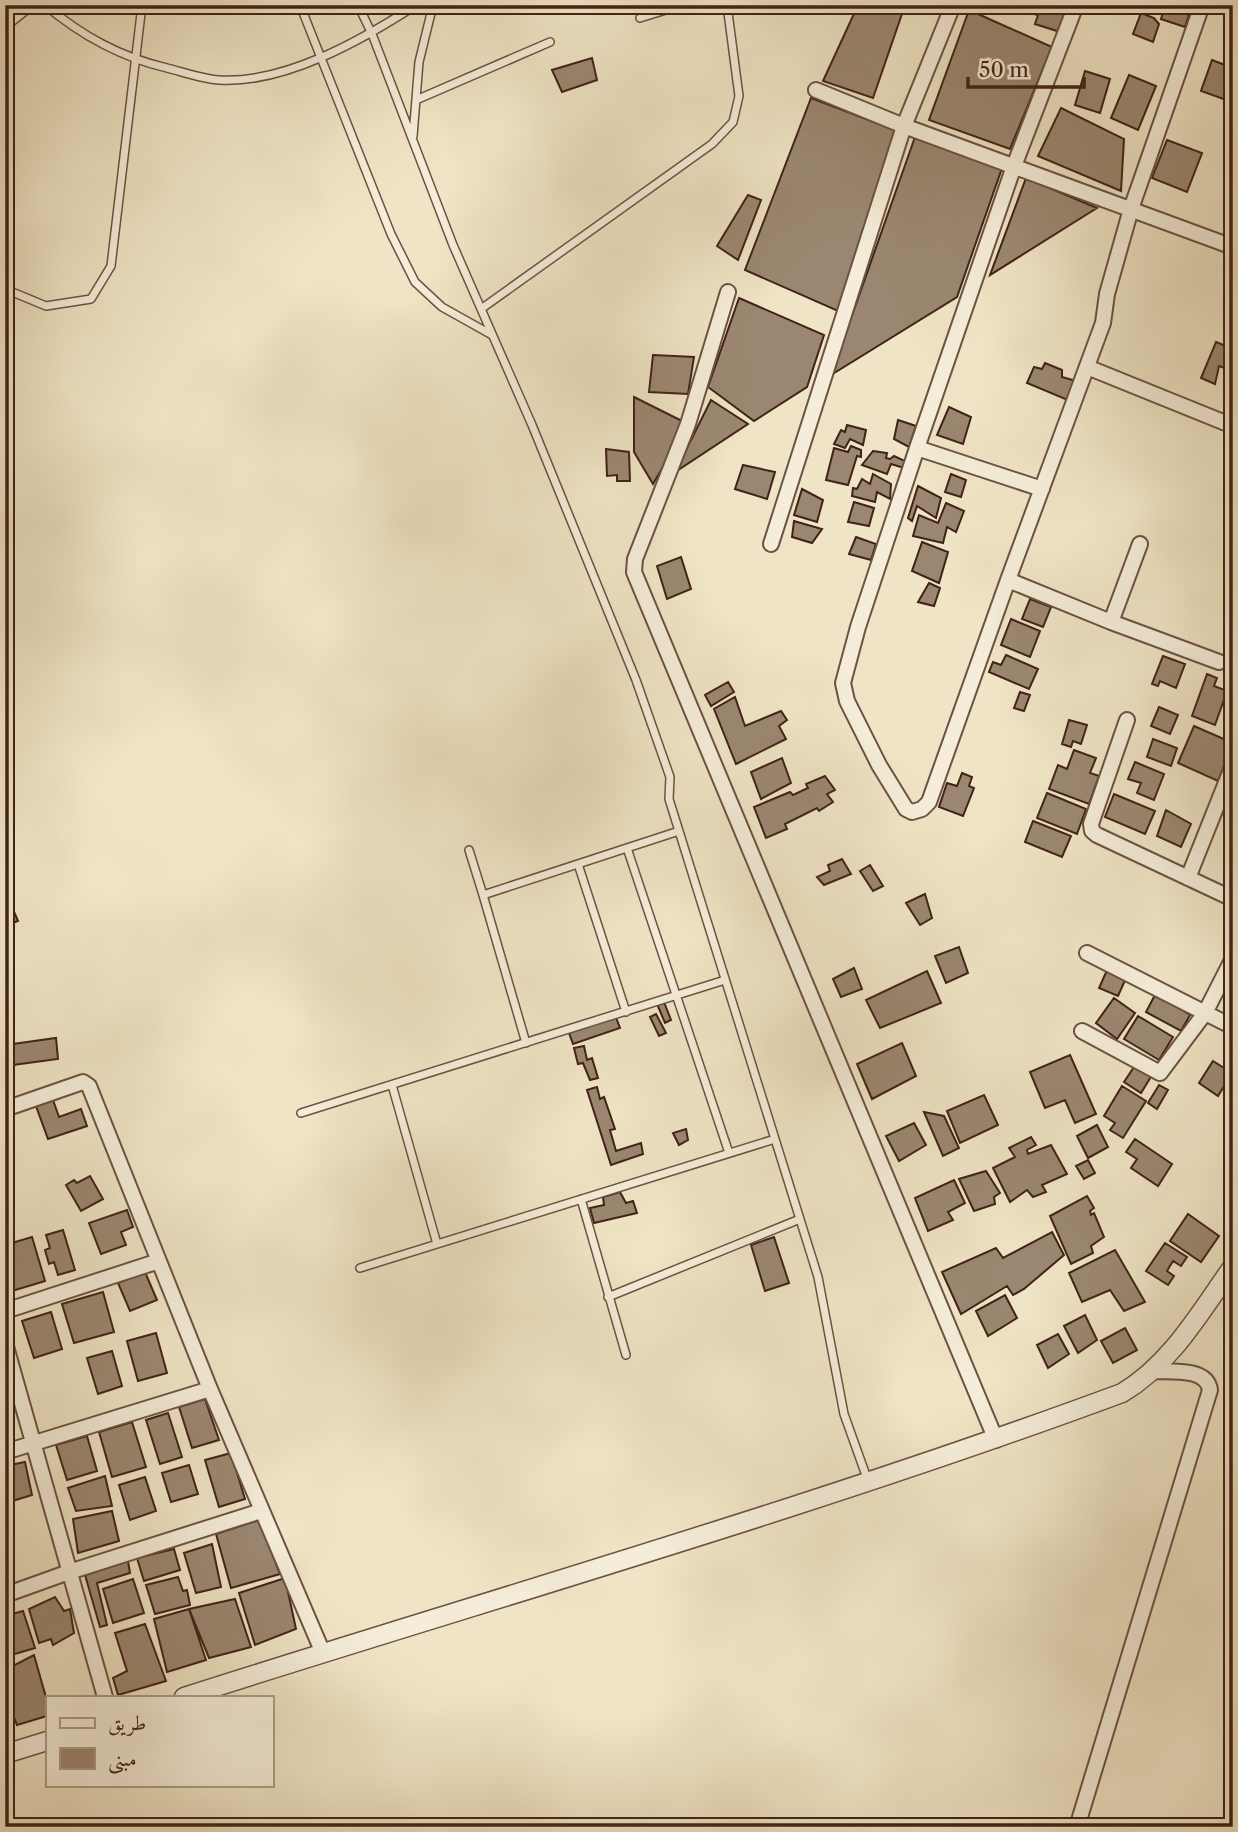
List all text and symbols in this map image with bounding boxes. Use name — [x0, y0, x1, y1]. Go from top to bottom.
scale bar — [968, 46, 1084, 90]
text: 50 m — [979, 57, 1029, 82]
legend — [46, 1696, 273, 1786]
text: طريق — [108, 1710, 146, 1736]
text: مبنى — [108, 1746, 137, 1774]

